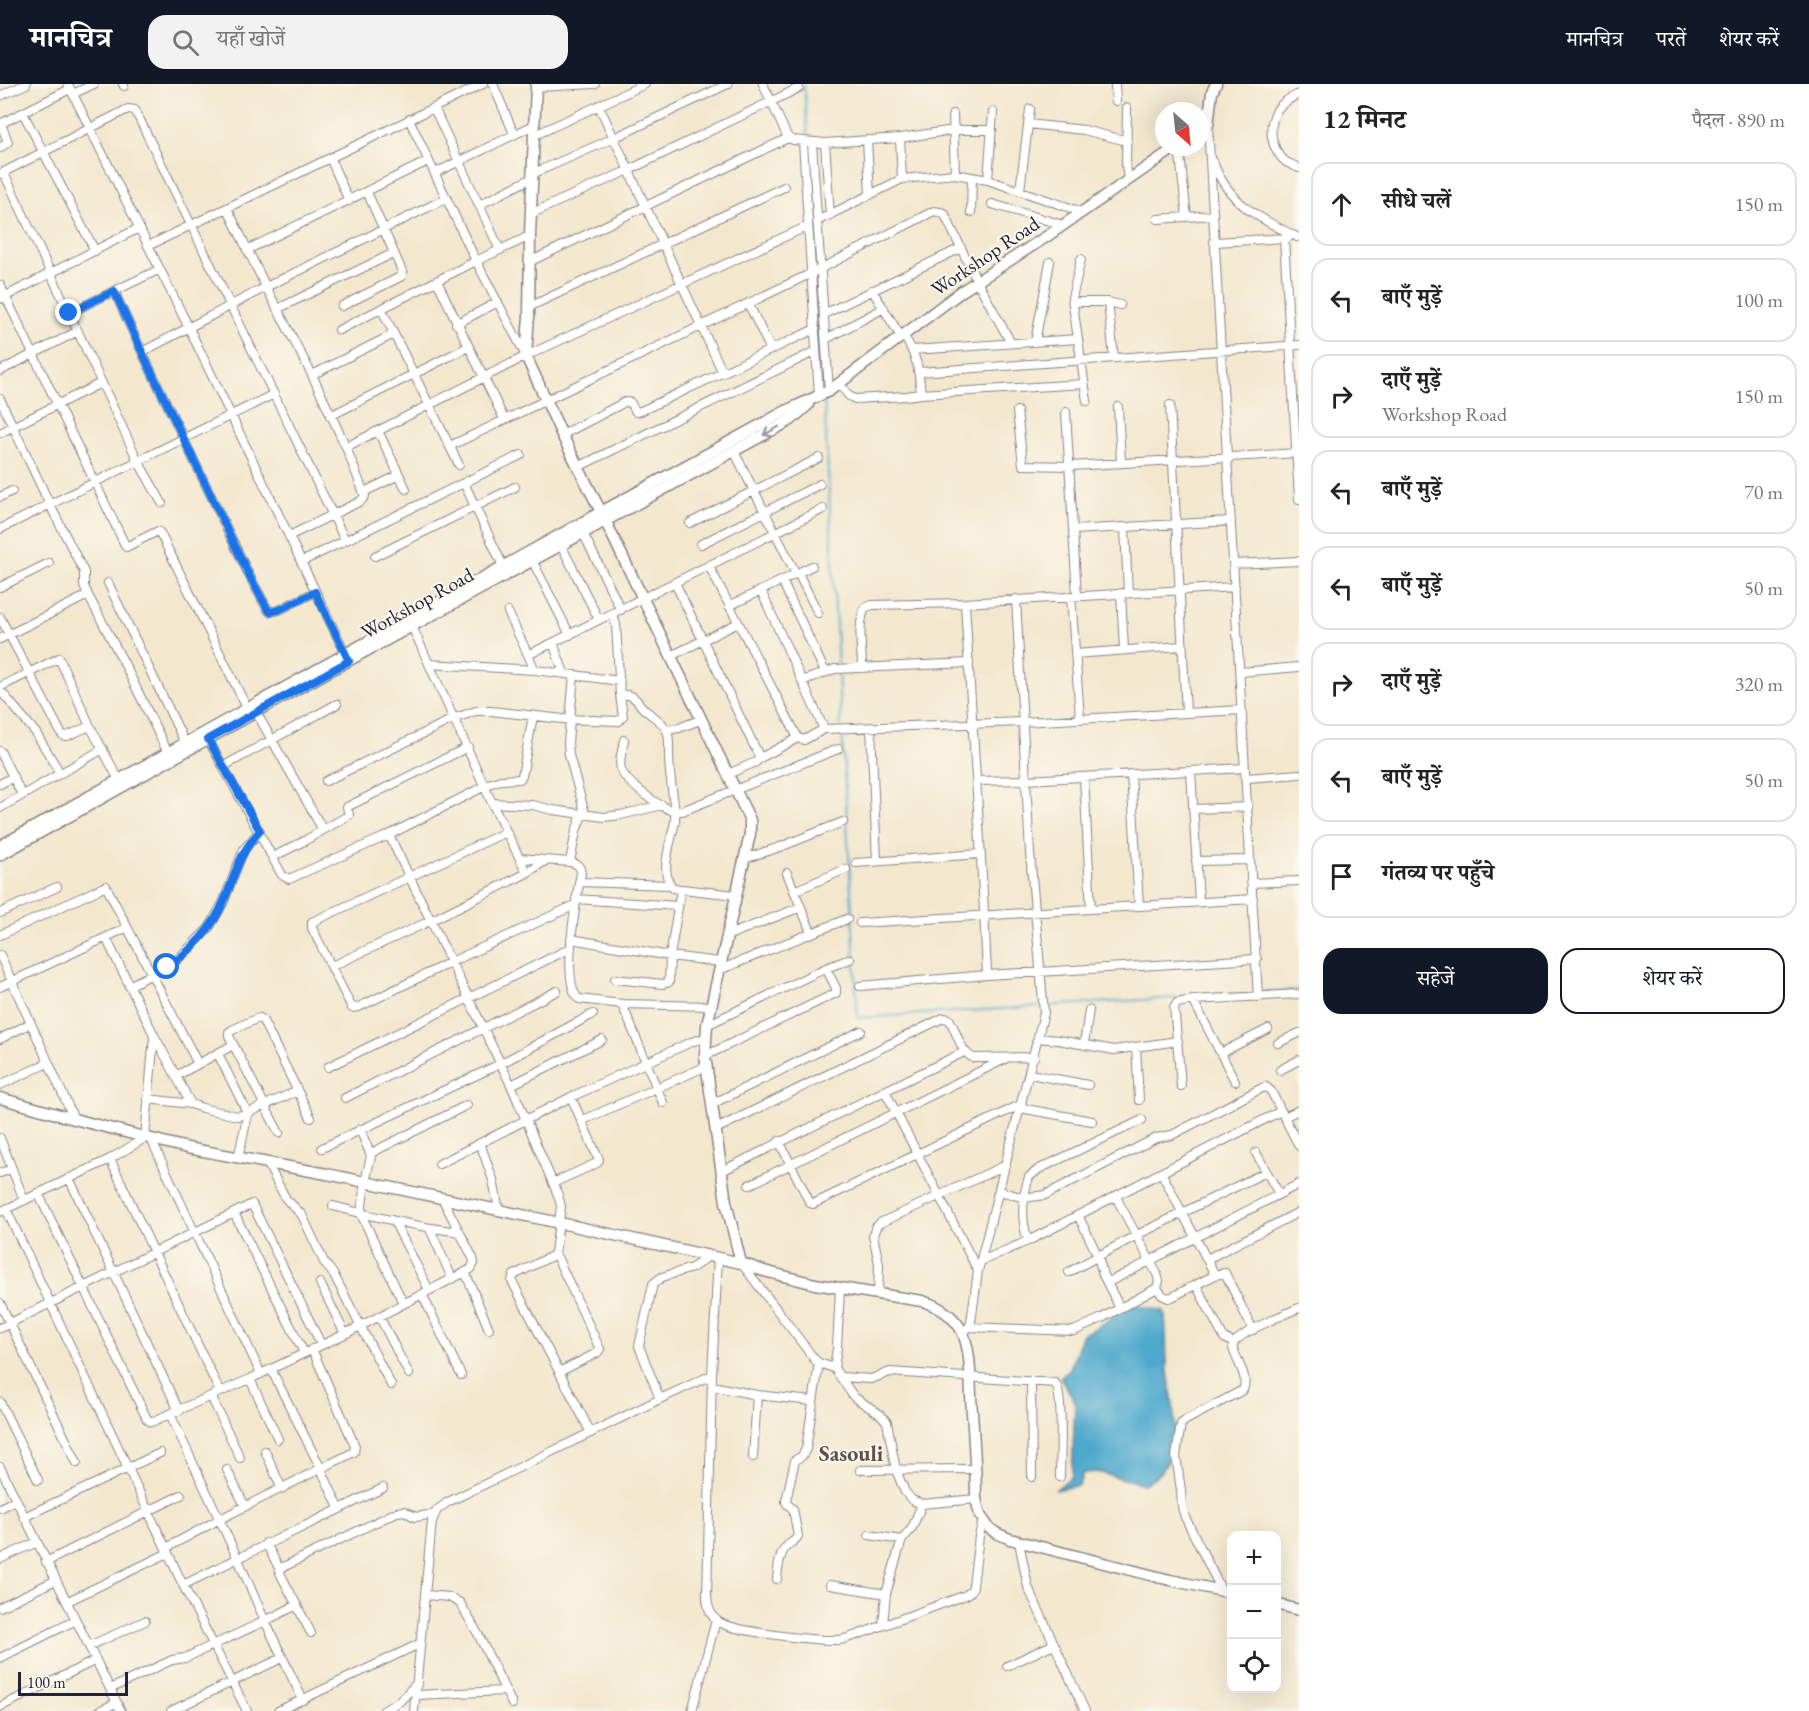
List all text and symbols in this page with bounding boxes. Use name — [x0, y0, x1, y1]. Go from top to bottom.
search box — [148, 15, 568, 69]
text: मानचित्र — [30, 19, 112, 55]
text: यहाँ खोजें — [217, 24, 285, 53]
text: मानचित्र — [1566, 25, 1623, 52]
text: परतें — [1656, 25, 1686, 52]
text: शेयर करें — [1719, 25, 1779, 52]
icon: search — [169, 26, 202, 59]
north arrow — [1155, 102, 1209, 156]
text: 12 मिनट — [1323, 102, 1406, 136]
text: पैदल · 890 m — [1692, 107, 1785, 133]
text: सीधे चलें — [1382, 186, 1451, 215]
icon: ahead — [1325, 188, 1358, 221]
text: 150 m — [1735, 191, 1783, 217]
street label: Workshop Road — [926, 210, 1045, 302]
text: बाएँ मुड़ें — [1382, 282, 1442, 311]
icon: left — [1325, 284, 1358, 317]
text: 100 m — [1735, 287, 1783, 313]
route end — [55, 299, 81, 325]
text: दाएँ मुड़ें — [1382, 365, 1441, 394]
icon: right — [1325, 380, 1358, 413]
text: 150 m — [1735, 383, 1783, 409]
text: Workshop Road — [1382, 401, 1507, 427]
one-way arrow — [762, 426, 780, 437]
text: बाएँ मुड़ें — [1382, 474, 1442, 503]
icon: left — [1325, 476, 1358, 509]
text: 70 m — [1744, 479, 1783, 505]
street label: Workshop Road — [356, 561, 479, 645]
text: बाएँ मुड़ें — [1382, 570, 1442, 599]
icon: left — [1325, 572, 1358, 605]
text: 50 m — [1744, 575, 1783, 601]
text: दाएँ मुड़ें — [1382, 666, 1441, 695]
icon: right — [1325, 668, 1358, 701]
text: 320 m — [1735, 671, 1783, 697]
text: बाएँ मुड़ें — [1382, 762, 1442, 791]
icon: left — [1325, 764, 1358, 797]
text: 50 m — [1744, 767, 1783, 793]
text: गंतव्य पर पहुँचे — [1382, 858, 1494, 887]
icon: arrive — [1325, 860, 1358, 893]
button: सहेजें — [1323, 948, 1548, 1014]
button: शेयर करें — [1560, 948, 1785, 1014]
route start — [153, 953, 179, 979]
district label: Sasouli — [819, 1439, 884, 1468]
map controls — [1227, 1531, 1281, 1693]
button: + — [1227, 1531, 1281, 1585]
button: − — [1227, 1585, 1281, 1639]
button: locate — [1227, 1639, 1281, 1693]
scale bar — [18, 1669, 128, 1696]
text: 100 m — [27, 1672, 66, 1693]

